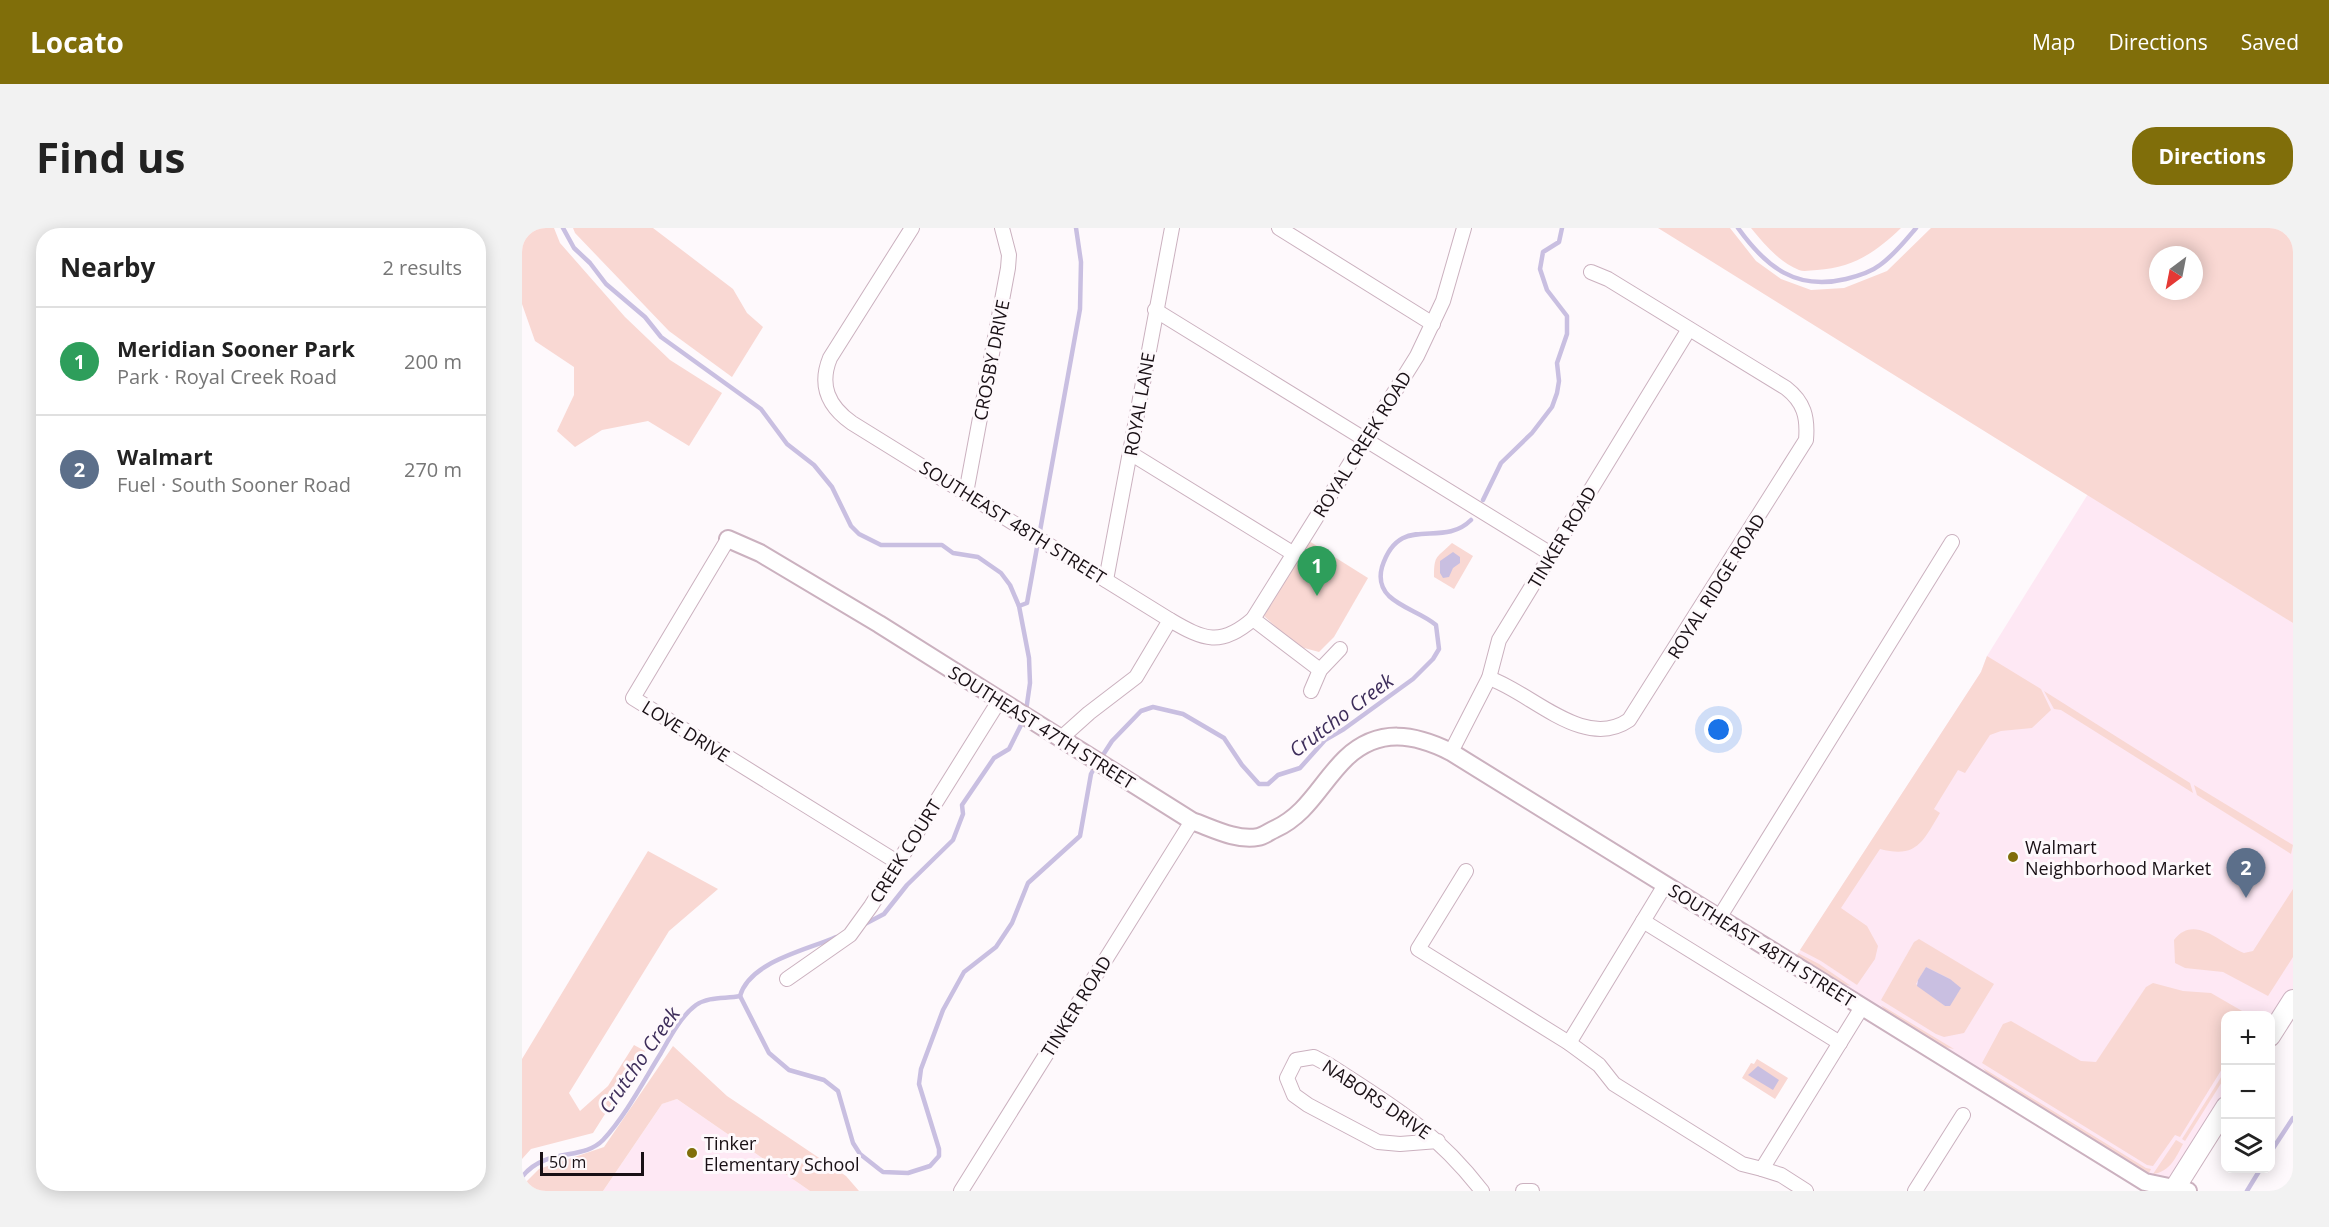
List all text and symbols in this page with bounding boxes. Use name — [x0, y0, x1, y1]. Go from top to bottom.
text: Locato — [30, 23, 124, 61]
text: Map — [2032, 28, 2075, 56]
text: Directions — [2108, 28, 2208, 56]
text: Saved — [2241, 28, 2299, 56]
button: Directions — [2132, 127, 2293, 185]
text: Find us — [36, 128, 185, 185]
north arrow — [2149, 246, 2203, 300]
text: Nearby — [60, 249, 155, 285]
text: 2 results — [382, 254, 462, 281]
street label: CROSBY DRIVE — [968, 298, 1014, 422]
text: Meridian Sooner Park — [117, 333, 355, 363]
text: 1 — [74, 348, 85, 375]
text: 200 m — [404, 348, 462, 375]
street label: ROYAL LANE — [1118, 350, 1160, 458]
text: Park · Royal Creek Road — [117, 363, 337, 390]
street label: ROYAL CREEK ROAD — [1307, 366, 1417, 522]
text: Walmart — [117, 441, 213, 471]
street label: SOUTHEAST 48TH STREET — [915, 455, 1111, 589]
text: 2 — [74, 456, 85, 483]
text: 270 m — [404, 456, 462, 483]
text: Fuel · South Sooner Road — [117, 471, 351, 498]
street label: TINKER ROAD — [1522, 482, 1602, 592]
street label: ROYAL RIDGE ROAD — [1662, 509, 1770, 663]
pin: 1 — [1298, 546, 1336, 596]
street label: SOUTHEAST 47TH STREET — [944, 660, 1140, 794]
water label: Crutcho Creek — [1283, 666, 1400, 763]
street label: LOVE DRIVE — [638, 695, 734, 767]
your location — [1704, 715, 1733, 744]
street label: CREEK COURT — [864, 795, 946, 907]
place label: Walmart Neighborhood Market — [2025, 835, 2211, 880]
pin: 2 — [2226, 848, 2266, 898]
marker: Walmart Neighborhood Market — [2006, 850, 2020, 864]
street label: SOUTHEAST 48TH STREET — [1664, 878, 1860, 1012]
street label: TINKER ROAD — [1035, 951, 1117, 1061]
water label: Crutcho Creek — [592, 1000, 686, 1119]
map controls — [2221, 1011, 2275, 1173]
button: + — [2221, 1011, 2275, 1065]
street label: NABORS DRIVE — [1318, 1054, 1436, 1144]
button: − — [2221, 1065, 2275, 1119]
button: layers — [2221, 1119, 2275, 1173]
place label: Tinker Elementary School — [704, 1131, 860, 1176]
marker: Tinker Elementary School — [685, 1146, 699, 1160]
scale bar — [540, 1149, 644, 1176]
text: 50 m — [549, 1151, 586, 1173]

